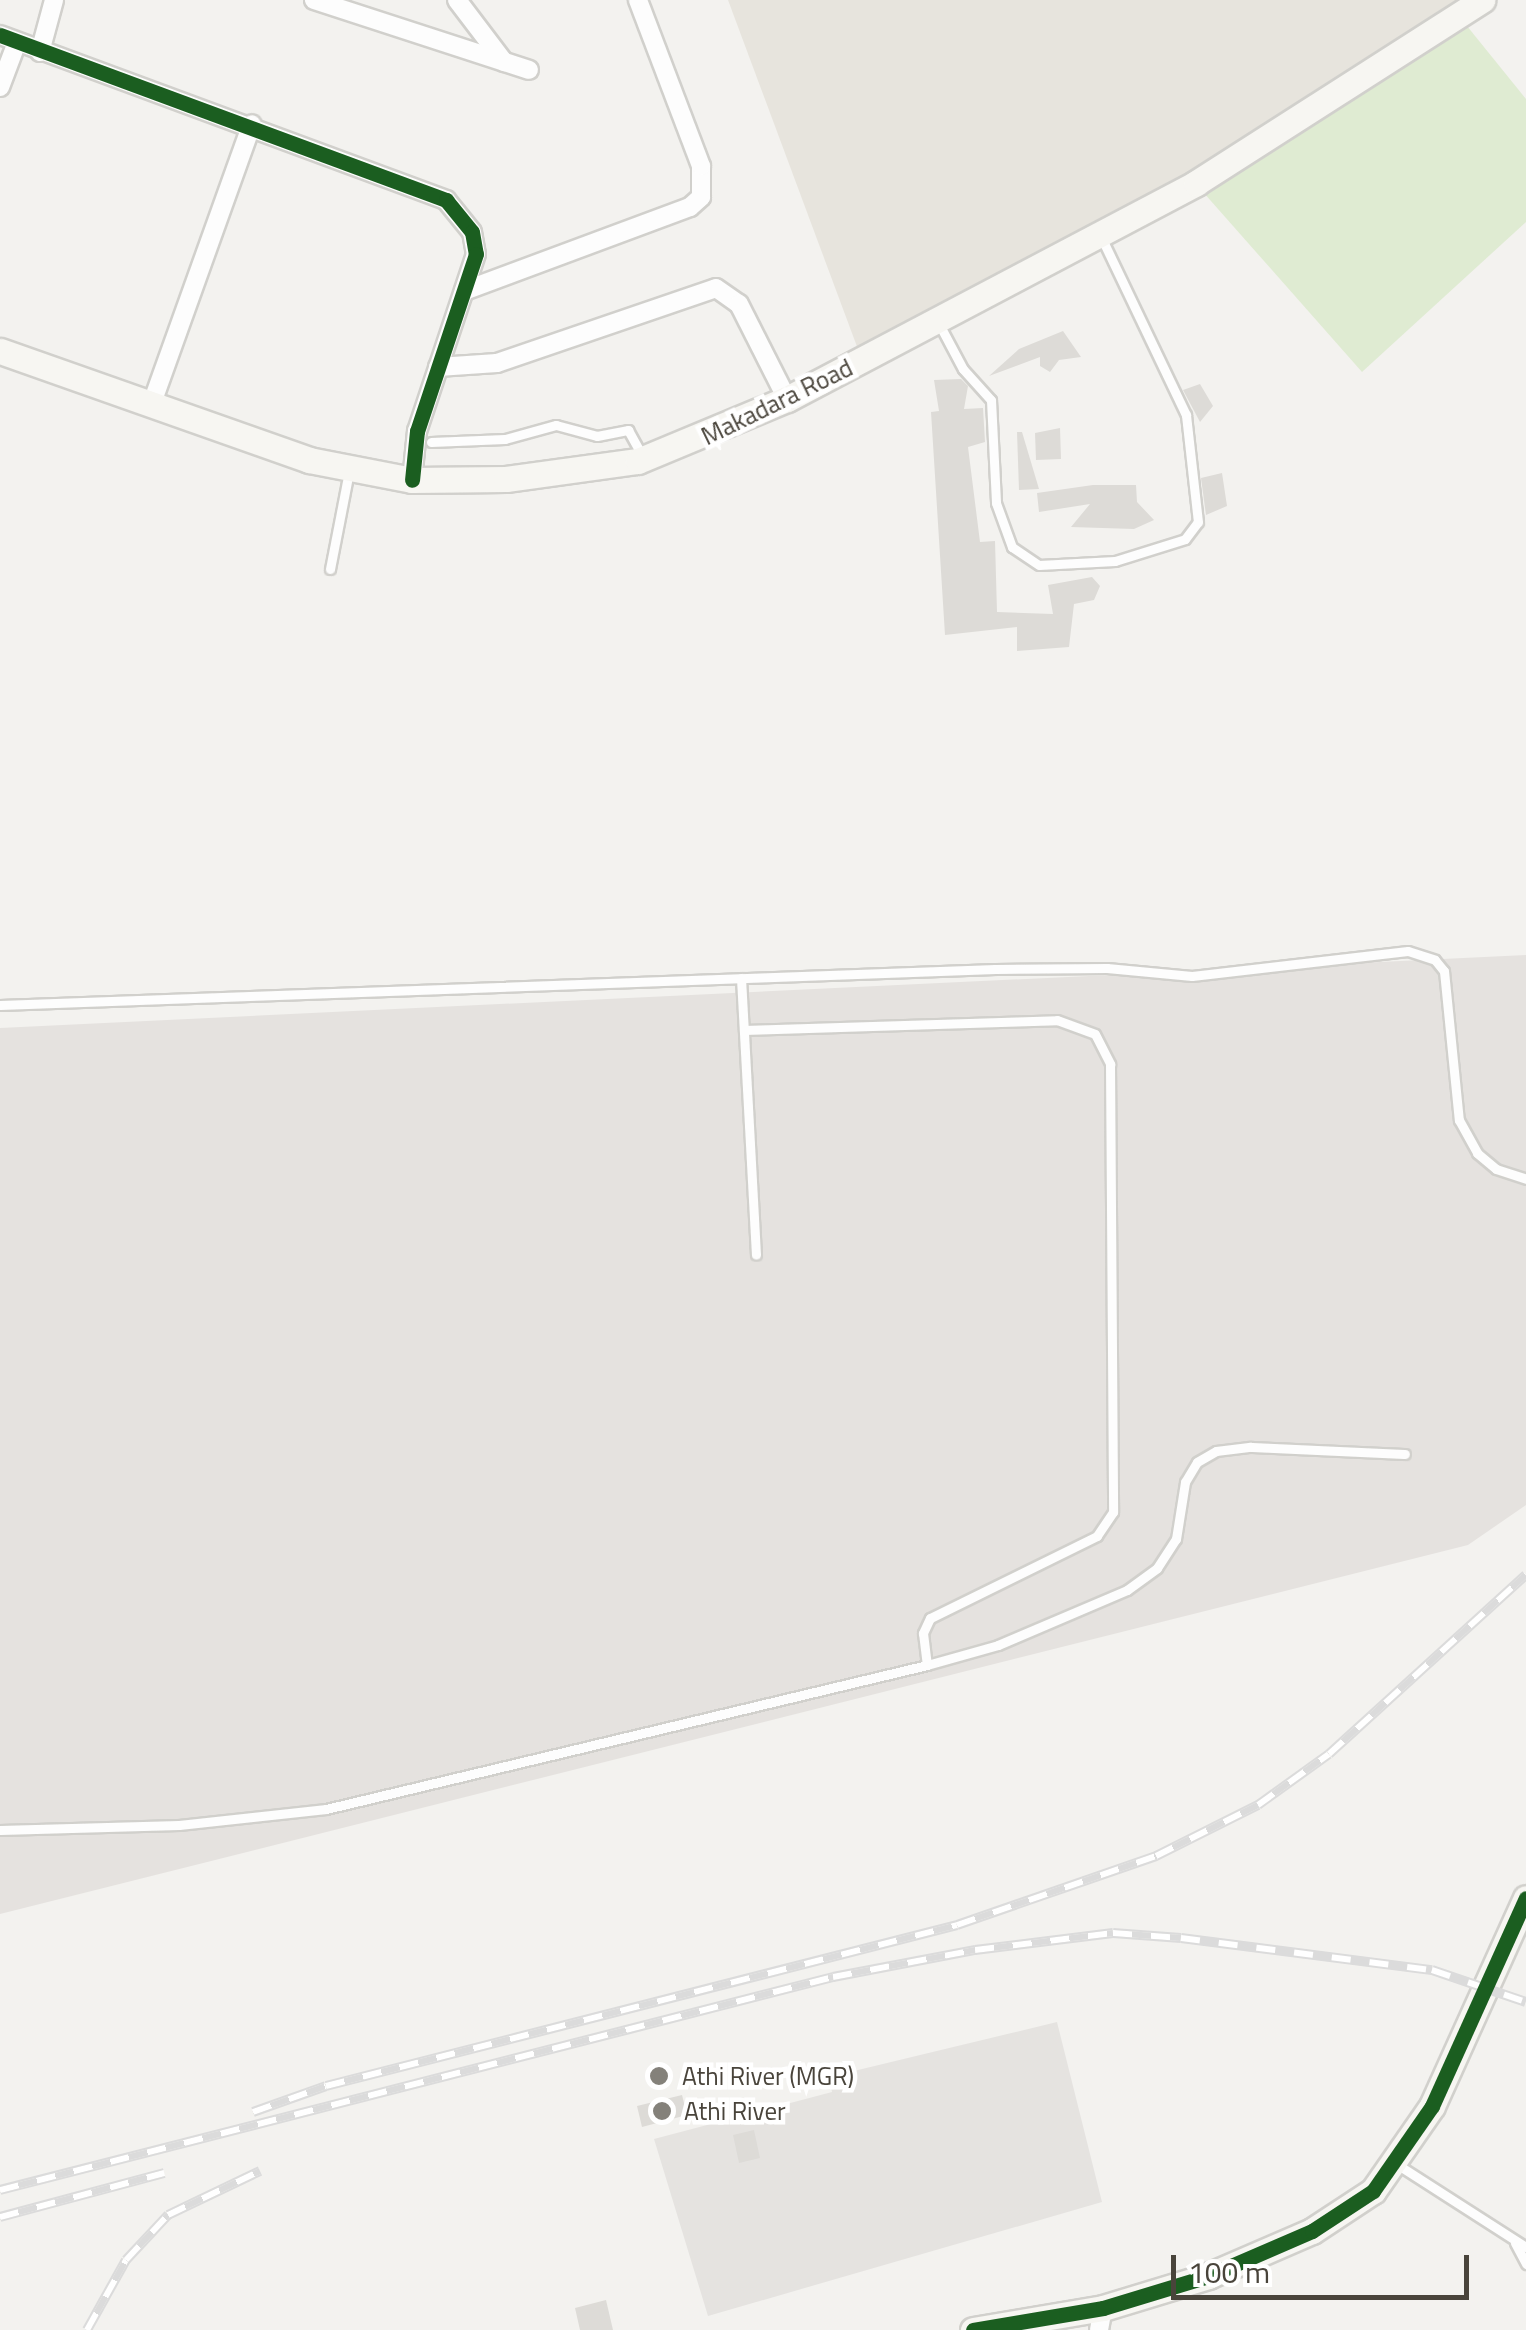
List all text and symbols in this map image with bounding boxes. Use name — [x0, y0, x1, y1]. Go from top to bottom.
street label: Makadara Road — [696, 352, 858, 452]
place label: Athi River (MGR) — [682, 2061, 854, 2091]
marker: Athi River (MGR) — [646, 2063, 672, 2089]
place label: Athi River — [684, 2096, 786, 2126]
marker: Athi River — [649, 2098, 675, 2124]
scale bar — [1176, 2235, 1474, 2297]
text: 100 m — [1188, 2249, 1270, 2295]

